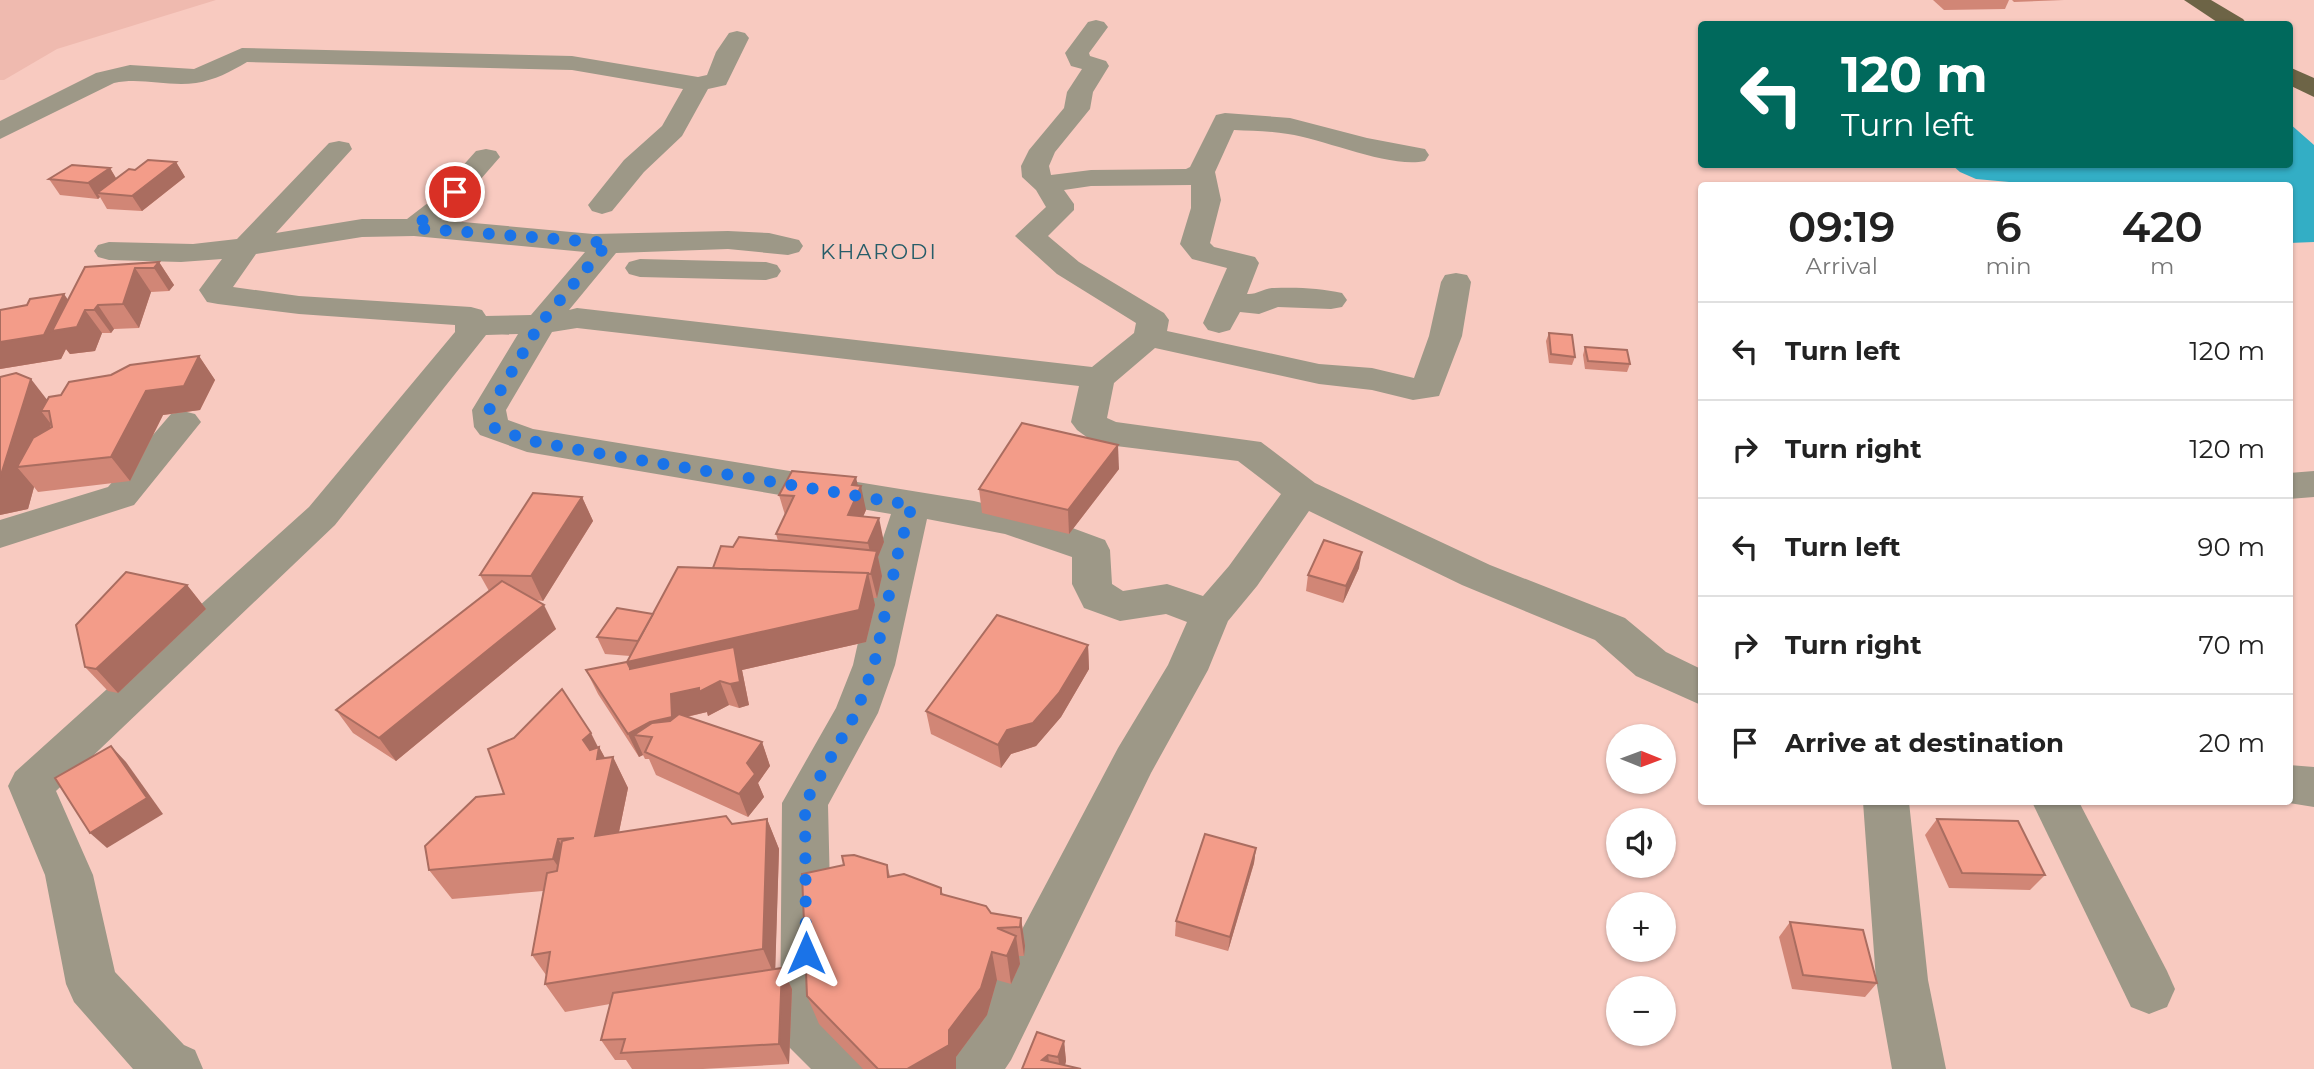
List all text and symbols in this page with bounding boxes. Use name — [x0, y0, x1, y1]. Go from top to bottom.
text: 120 m — [1841, 45, 1988, 104]
icon: left — [1726, 49, 1817, 140]
text: Turn left — [1841, 105, 1975, 144]
pin — [425, 162, 485, 222]
icon: arrive — [436, 173, 474, 211]
text: 09:19 — [1788, 201, 1895, 253]
text: 6 — [1995, 201, 2022, 253]
text: 420 — [2122, 201, 2203, 253]
district label: KHARODI — [820, 239, 938, 264]
text: Arrival — [1805, 252, 1878, 280]
text: min — [1985, 252, 2032, 280]
text: m — [2150, 252, 2174, 280]
icon: left — [1726, 332, 1764, 370]
text: Turn left — [1785, 335, 1901, 367]
text: 120 m — [2189, 335, 2265, 367]
icon: right — [1726, 430, 1764, 468]
text: Turn right — [1785, 433, 1921, 465]
text: 120 m — [2189, 433, 2265, 465]
icon: left — [1726, 528, 1764, 566]
text: Turn left — [1785, 531, 1901, 563]
text: 90 m — [2198, 531, 2265, 563]
icon: right — [1726, 626, 1764, 664]
text: Turn right — [1785, 629, 1921, 661]
text: 70 m — [2199, 629, 2265, 661]
north arrow — [1606, 724, 1676, 794]
map controls — [1606, 724, 1676, 1046]
icon: arrive — [1726, 724, 1764, 762]
text: Arrive at destination — [1785, 727, 2064, 759]
text: 20 m — [2199, 727, 2265, 759]
button: sound — [1606, 808, 1676, 878]
button: + — [1606, 892, 1676, 962]
position arrow — [769, 916, 843, 990]
button: − — [1606, 976, 1676, 1046]

